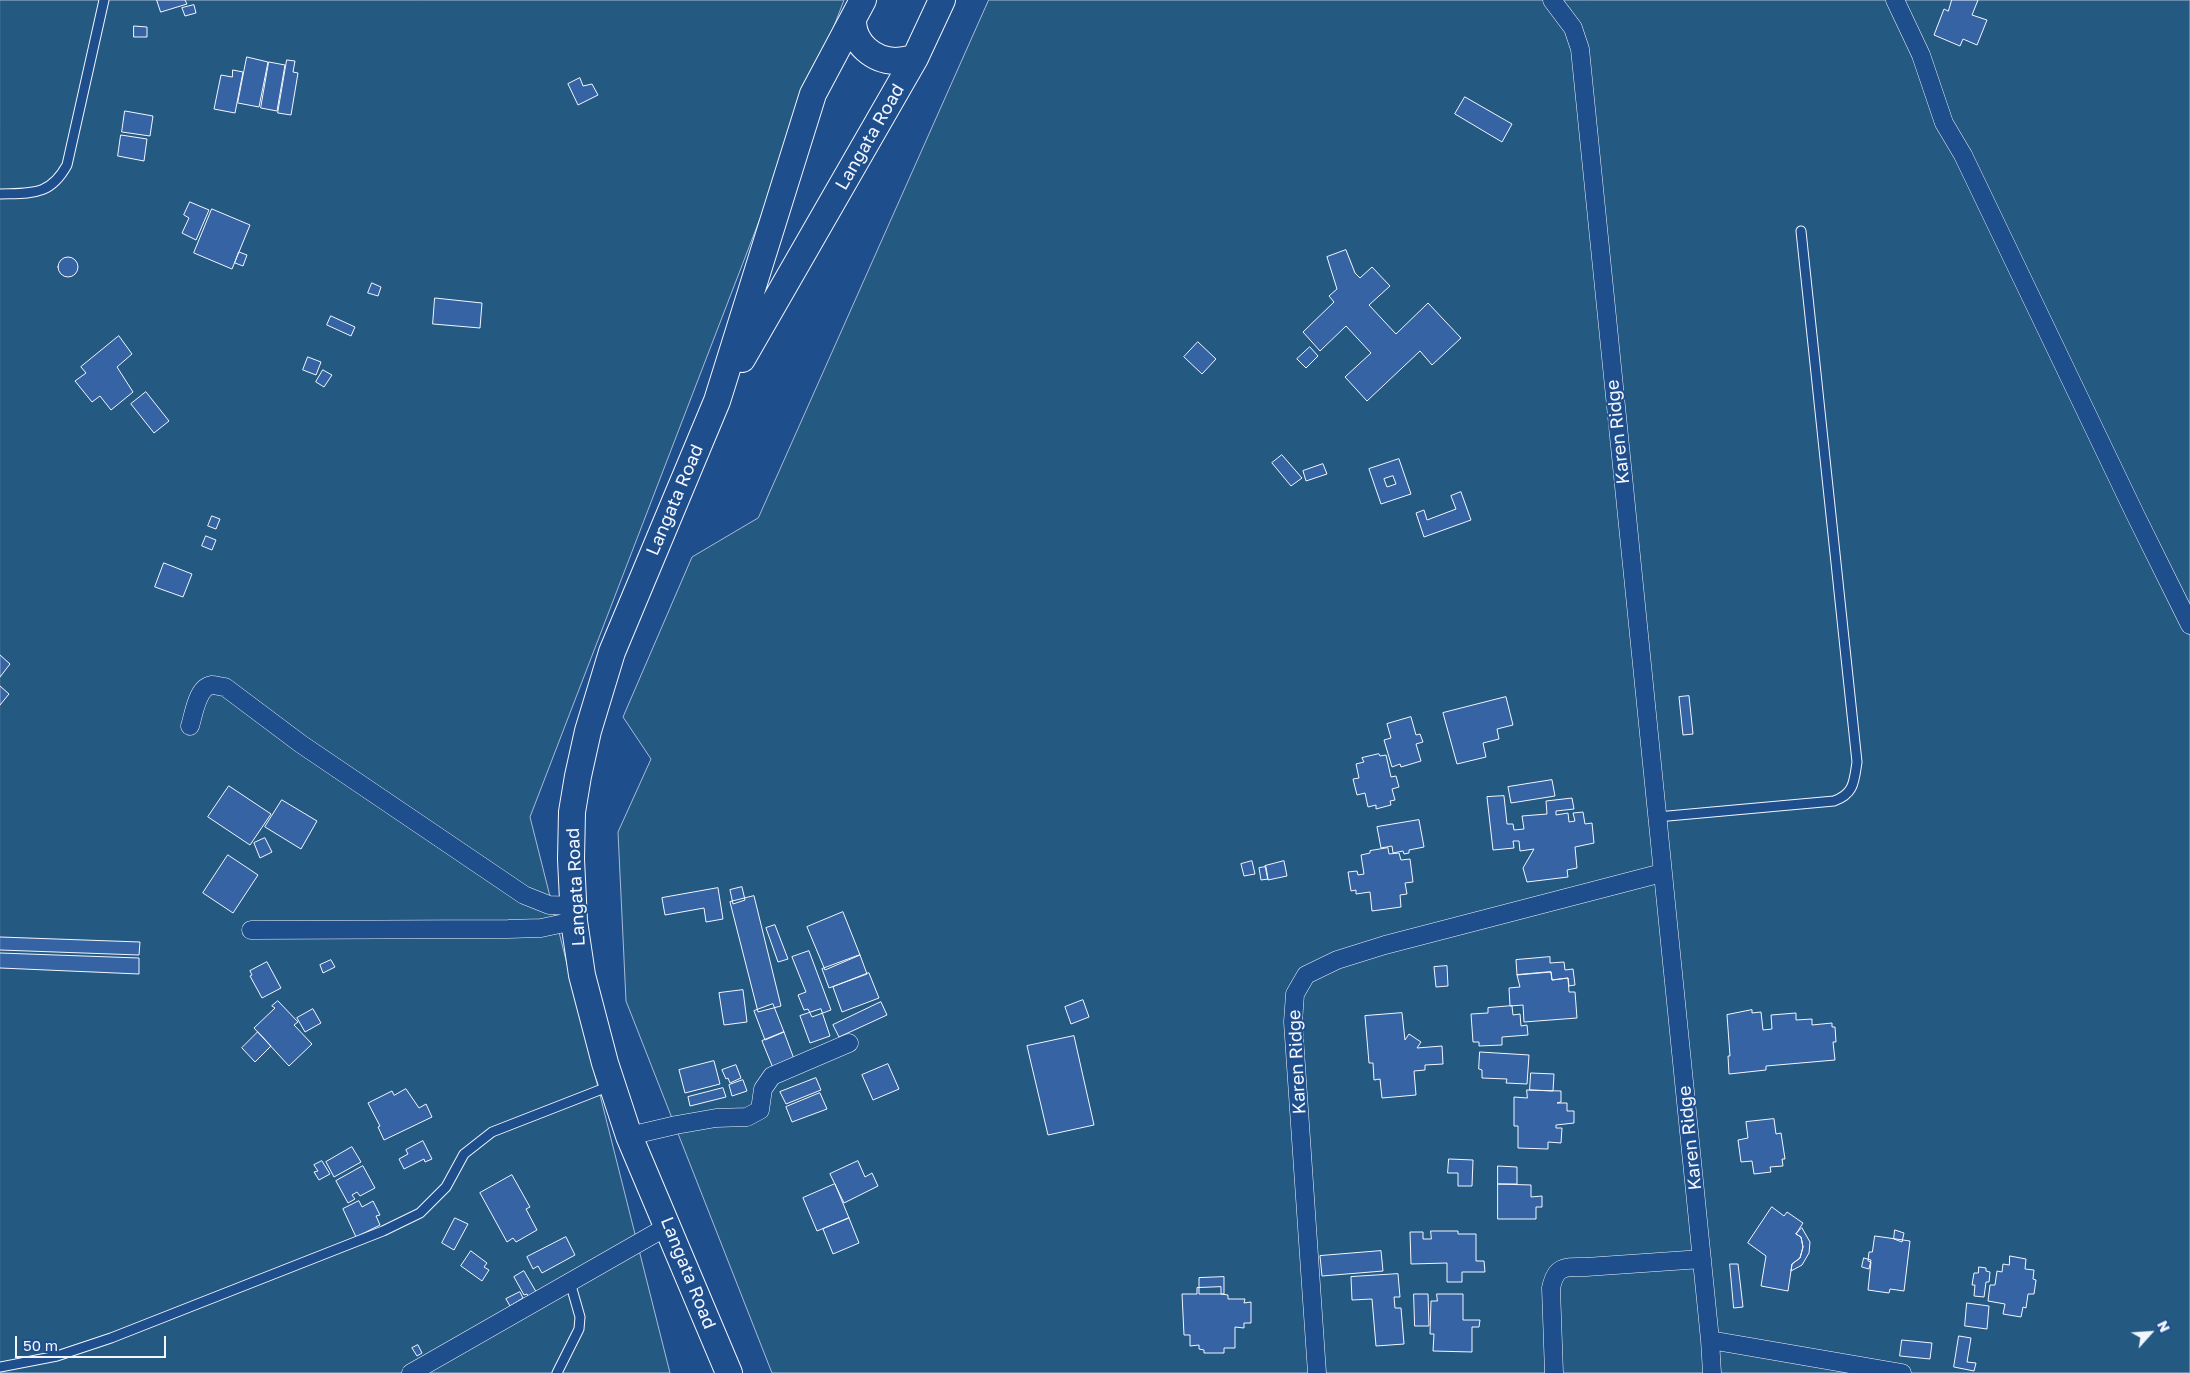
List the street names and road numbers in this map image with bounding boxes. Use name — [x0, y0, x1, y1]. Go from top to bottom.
street label: Langata Road — [831, 80, 909, 194]
street label: Karen Ridge — [1602, 379, 1634, 485]
street label: Langata Road — [642, 441, 708, 559]
street label: Langata Road — [562, 827, 590, 947]
street label: Karen Ridge — [1283, 1009, 1311, 1115]
street label: Karen Ridge — [1674, 1085, 1706, 1191]
street label: Langata Road — [656, 1214, 720, 1332]

